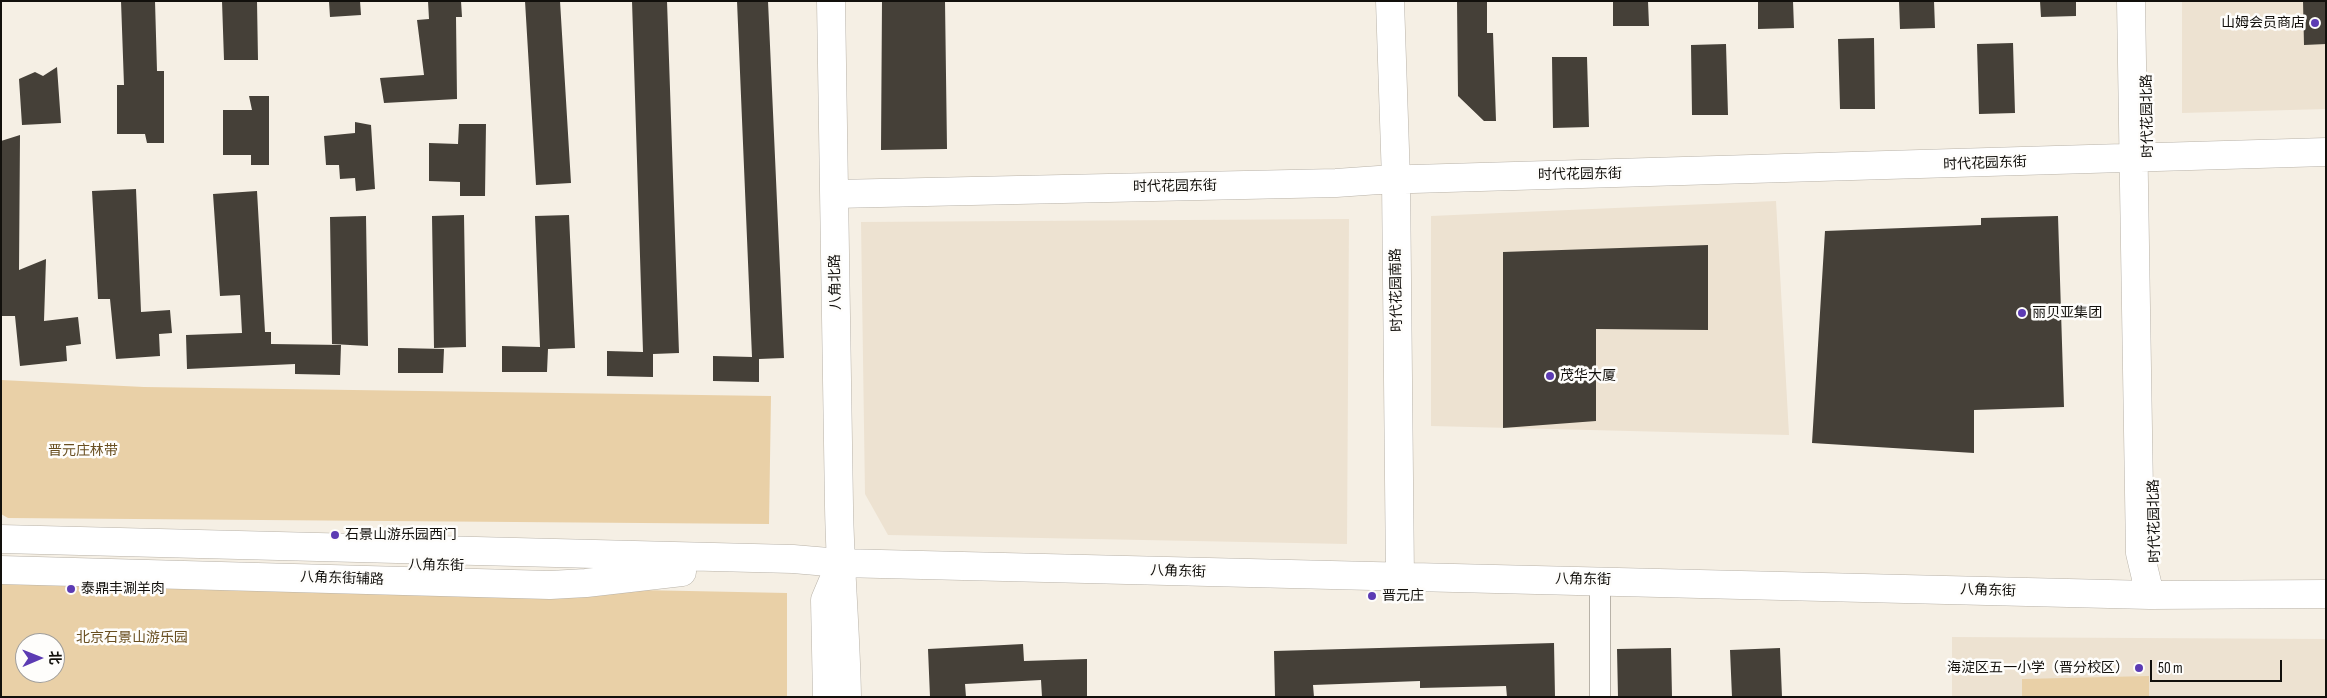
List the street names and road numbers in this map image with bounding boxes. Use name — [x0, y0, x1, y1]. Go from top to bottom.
street label: 时代花园北路 — [2139, 74, 2157, 158]
street label: 时代花园东街 — [1943, 154, 2027, 174]
street label: 时代花园东街 — [1538, 166, 1622, 184]
street label: 时代花园东街 — [1133, 178, 1217, 196]
street label: 时代花园南路 — [1388, 248, 1406, 332]
street label: 八角北路 — [827, 254, 845, 310]
street label: 时代花园北路 — [2146, 479, 2164, 563]
street label: 八角东街 — [408, 557, 464, 575]
street label: 八角东街 — [1150, 563, 1206, 581]
street label: 八角东街辅路 — [300, 569, 384, 589]
street label: 八角东街 — [1555, 571, 1611, 589]
street label: 八角东街 — [1960, 582, 2016, 600]

